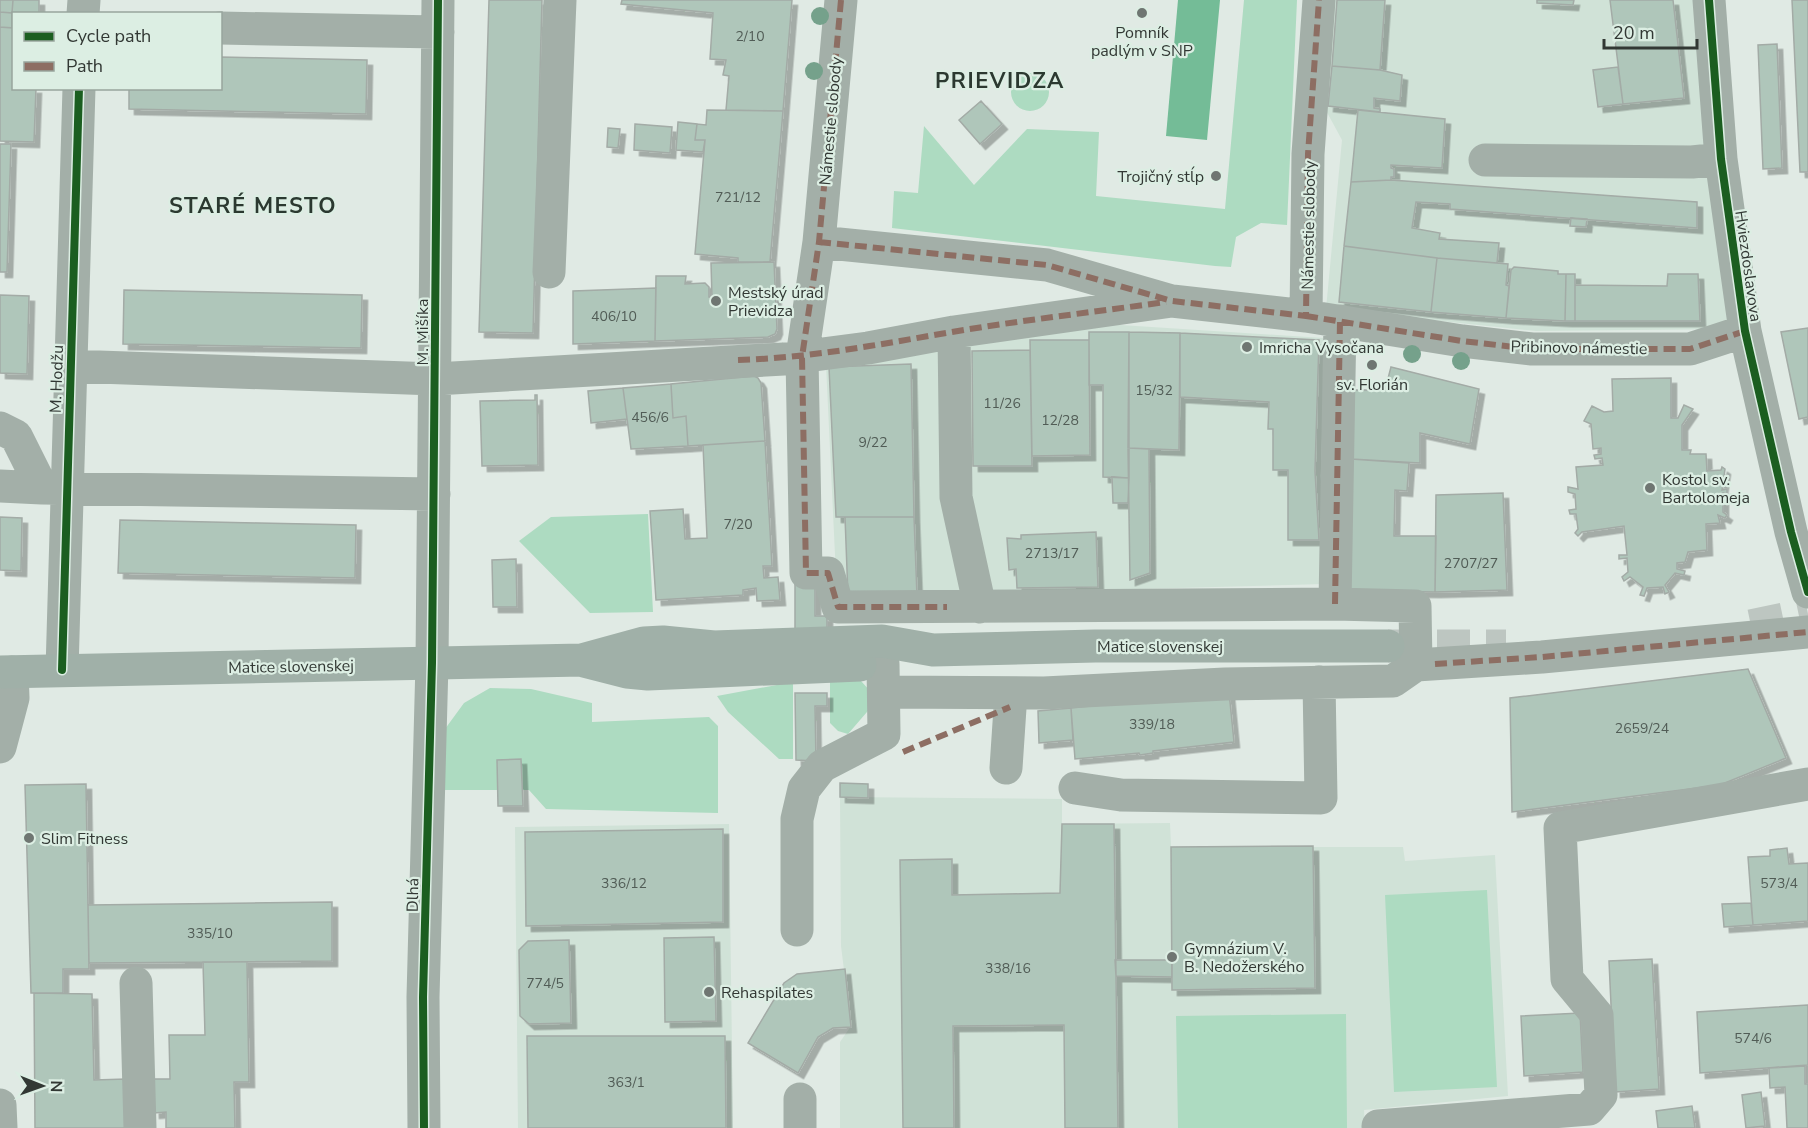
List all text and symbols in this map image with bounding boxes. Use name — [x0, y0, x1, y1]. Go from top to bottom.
marker: Pomník padlým v SNP — [1135, 6, 1149, 20]
legend — [12, 12, 222, 90]
scale bar — [1604, 12, 1697, 50]
text: 20 m — [1613, 21, 1655, 45]
place label: Pomník padlým v SNP — [1091, 22, 1193, 62]
text: Cycle path — [66, 24, 151, 48]
house number: 2/10 — [735, 27, 765, 46]
text: Path — [66, 54, 103, 78]
street label: Námestie slobody — [814, 55, 848, 186]
district label: PRIEVIDZA — [935, 66, 1065, 96]
street label: Námestie slobody — [1297, 160, 1321, 290]
place label: Trojičný stĺp — [1118, 166, 1204, 188]
marker: Trojičný stĺp — [1209, 169, 1223, 183]
house number: 721/12 — [715, 188, 761, 207]
district label: STARÉ MESTO — [169, 191, 337, 221]
street label: Hviezdoslavova — [1729, 209, 1767, 323]
place label: Mestský úrad Prievidza — [728, 282, 824, 322]
marker: Mestský úrad Prievidza — [709, 294, 723, 308]
street label: M. Mišíka — [412, 299, 434, 365]
house number: 406/10 — [591, 307, 637, 326]
street label: Pribinovo námestie — [1510, 336, 1648, 360]
place label: Imricha Vysočana — [1259, 337, 1384, 359]
marker: Imricha Vysočana — [1240, 340, 1254, 354]
street label: M. Hodžu — [45, 345, 69, 414]
marker: sv. Florián — [1365, 358, 1379, 372]
place label: sv. Florián — [1336, 374, 1408, 396]
house number: 15/32 — [1135, 381, 1173, 400]
house number: 11/26 — [983, 394, 1021, 413]
house number: 456/6 — [631, 408, 669, 427]
house number: 12/28 — [1041, 411, 1079, 430]
house number: 9/22 — [858, 433, 888, 452]
place label: Kostol sv. Bartolomeja — [1662, 469, 1750, 509]
marker: Kostol sv. Bartolomeja — [1643, 481, 1657, 495]
house number: 7/20 — [723, 515, 753, 534]
house number: 2713/17 — [1025, 544, 1079, 563]
house number: 2707/27 — [1444, 554, 1498, 573]
street label: Matice slovenskej — [1097, 636, 1223, 658]
street label: Matice slovenskej — [228, 655, 354, 679]
house number: 339/18 — [1129, 715, 1175, 734]
house number: 2659/24 — [1615, 719, 1669, 738]
place label: Slim Fitness — [41, 828, 128, 850]
marker: Slim Fitness — [22, 831, 36, 845]
house number: 336/12 — [601, 874, 647, 893]
house number: 573/4 — [1760, 874, 1798, 893]
street label: Dlhá — [402, 878, 424, 912]
house number: 335/10 — [187, 924, 233, 943]
place label: Gymnázium V. B. Nedožerského — [1184, 938, 1304, 978]
marker: Gymnázium V. B. Nedožerského — [1165, 950, 1179, 964]
house number: 338/16 — [985, 959, 1031, 978]
house number: 774/5 — [526, 974, 564, 993]
place label: Rehaspilates — [721, 982, 813, 1004]
marker: Rehaspilates — [702, 985, 716, 999]
house number: 574/6 — [1734, 1029, 1772, 1048]
north arrow — [12, 1056, 72, 1116]
house number: 363/1 — [607, 1073, 645, 1092]
text: N — [45, 1080, 67, 1092]

